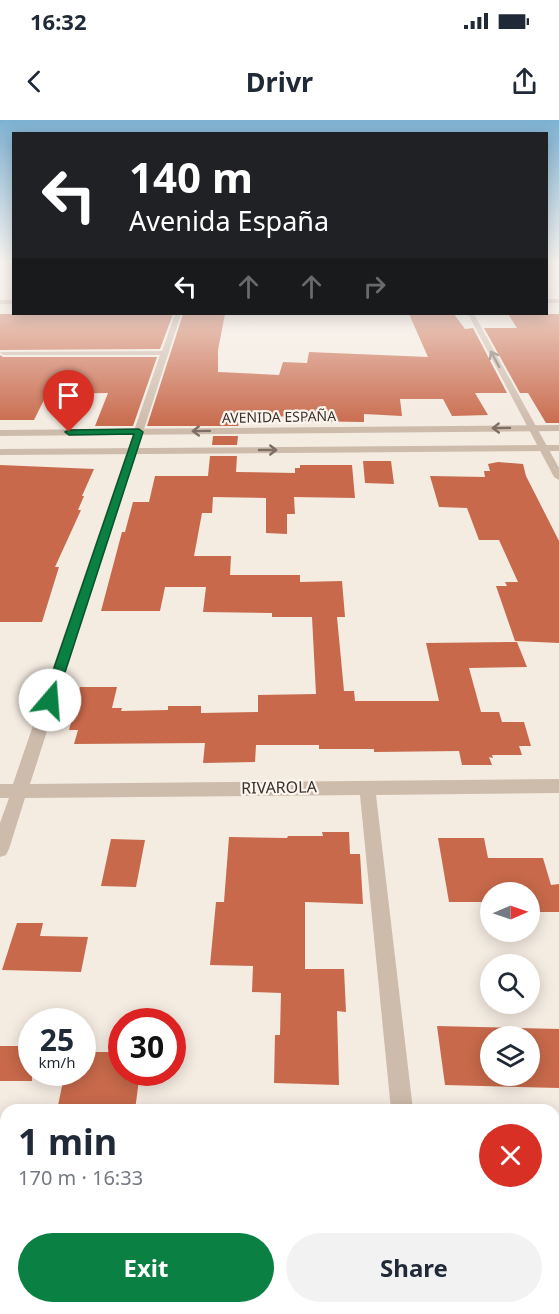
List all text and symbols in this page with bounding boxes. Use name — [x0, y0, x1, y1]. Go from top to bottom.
text: 16:32 — [30, 6, 87, 36]
text: Drivr — [246, 63, 313, 100]
icon: back — [18, 65, 51, 98]
icon: share — [508, 65, 541, 98]
text: 140 m — [129, 148, 253, 205]
icon: left — [30, 156, 108, 234]
text: Avenida España — [129, 202, 329, 239]
icon: left — [169, 270, 202, 303]
icon: ahead — [232, 270, 265, 303]
icon: ahead — [295, 270, 328, 303]
icon: right — [358, 270, 391, 303]
one-way arrow — [489, 351, 500, 369]
pin — [43, 370, 94, 432]
icon: arrive — [52, 379, 85, 412]
street label: AVENIDA ESPAÑA — [222, 406, 336, 427]
one-way arrow — [491, 423, 511, 434]
one-way arrow — [191, 425, 211, 437]
one-way arrow — [258, 444, 278, 456]
position arrow — [18, 668, 82, 732]
street label: RIVAROLA — [241, 775, 318, 799]
north arrow — [480, 882, 540, 942]
map controls — [480, 882, 540, 1086]
button: search — [480, 954, 540, 1014]
speed limit sign: 30 — [108, 1008, 186, 1086]
text: 25 — [40, 1019, 74, 1060]
button: layers — [480, 1026, 540, 1086]
text: km/h — [39, 1052, 75, 1072]
text: 1 min — [18, 1117, 117, 1166]
button: close — [479, 1124, 542, 1187]
text: 170 m · 16:33 — [18, 1164, 143, 1191]
button: Exit — [18, 1233, 274, 1302]
button: Share — [286, 1233, 542, 1302]

